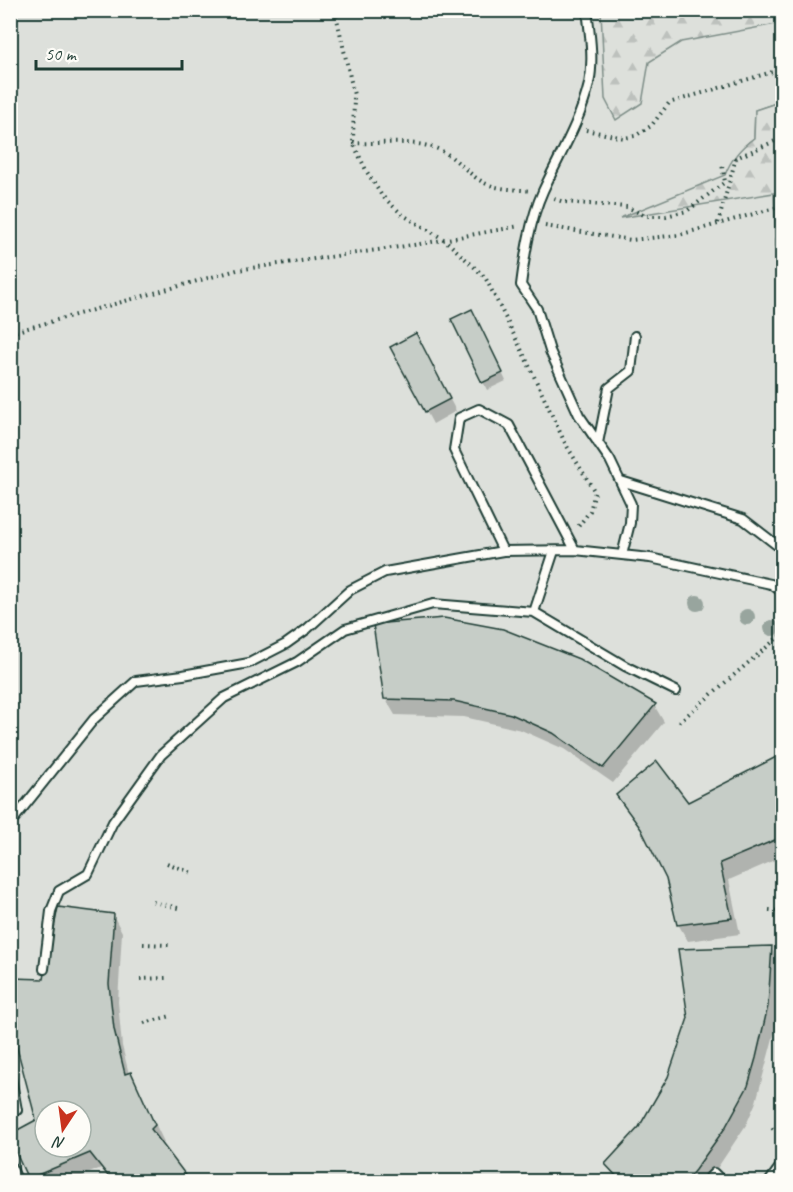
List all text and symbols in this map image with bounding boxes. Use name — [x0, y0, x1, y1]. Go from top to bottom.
scale bar — [36, 33, 182, 71]
text: 50 m — [45, 43, 78, 65]
north arrow — [33, 1099, 93, 1159]
text: N — [50, 1131, 67, 1153]

